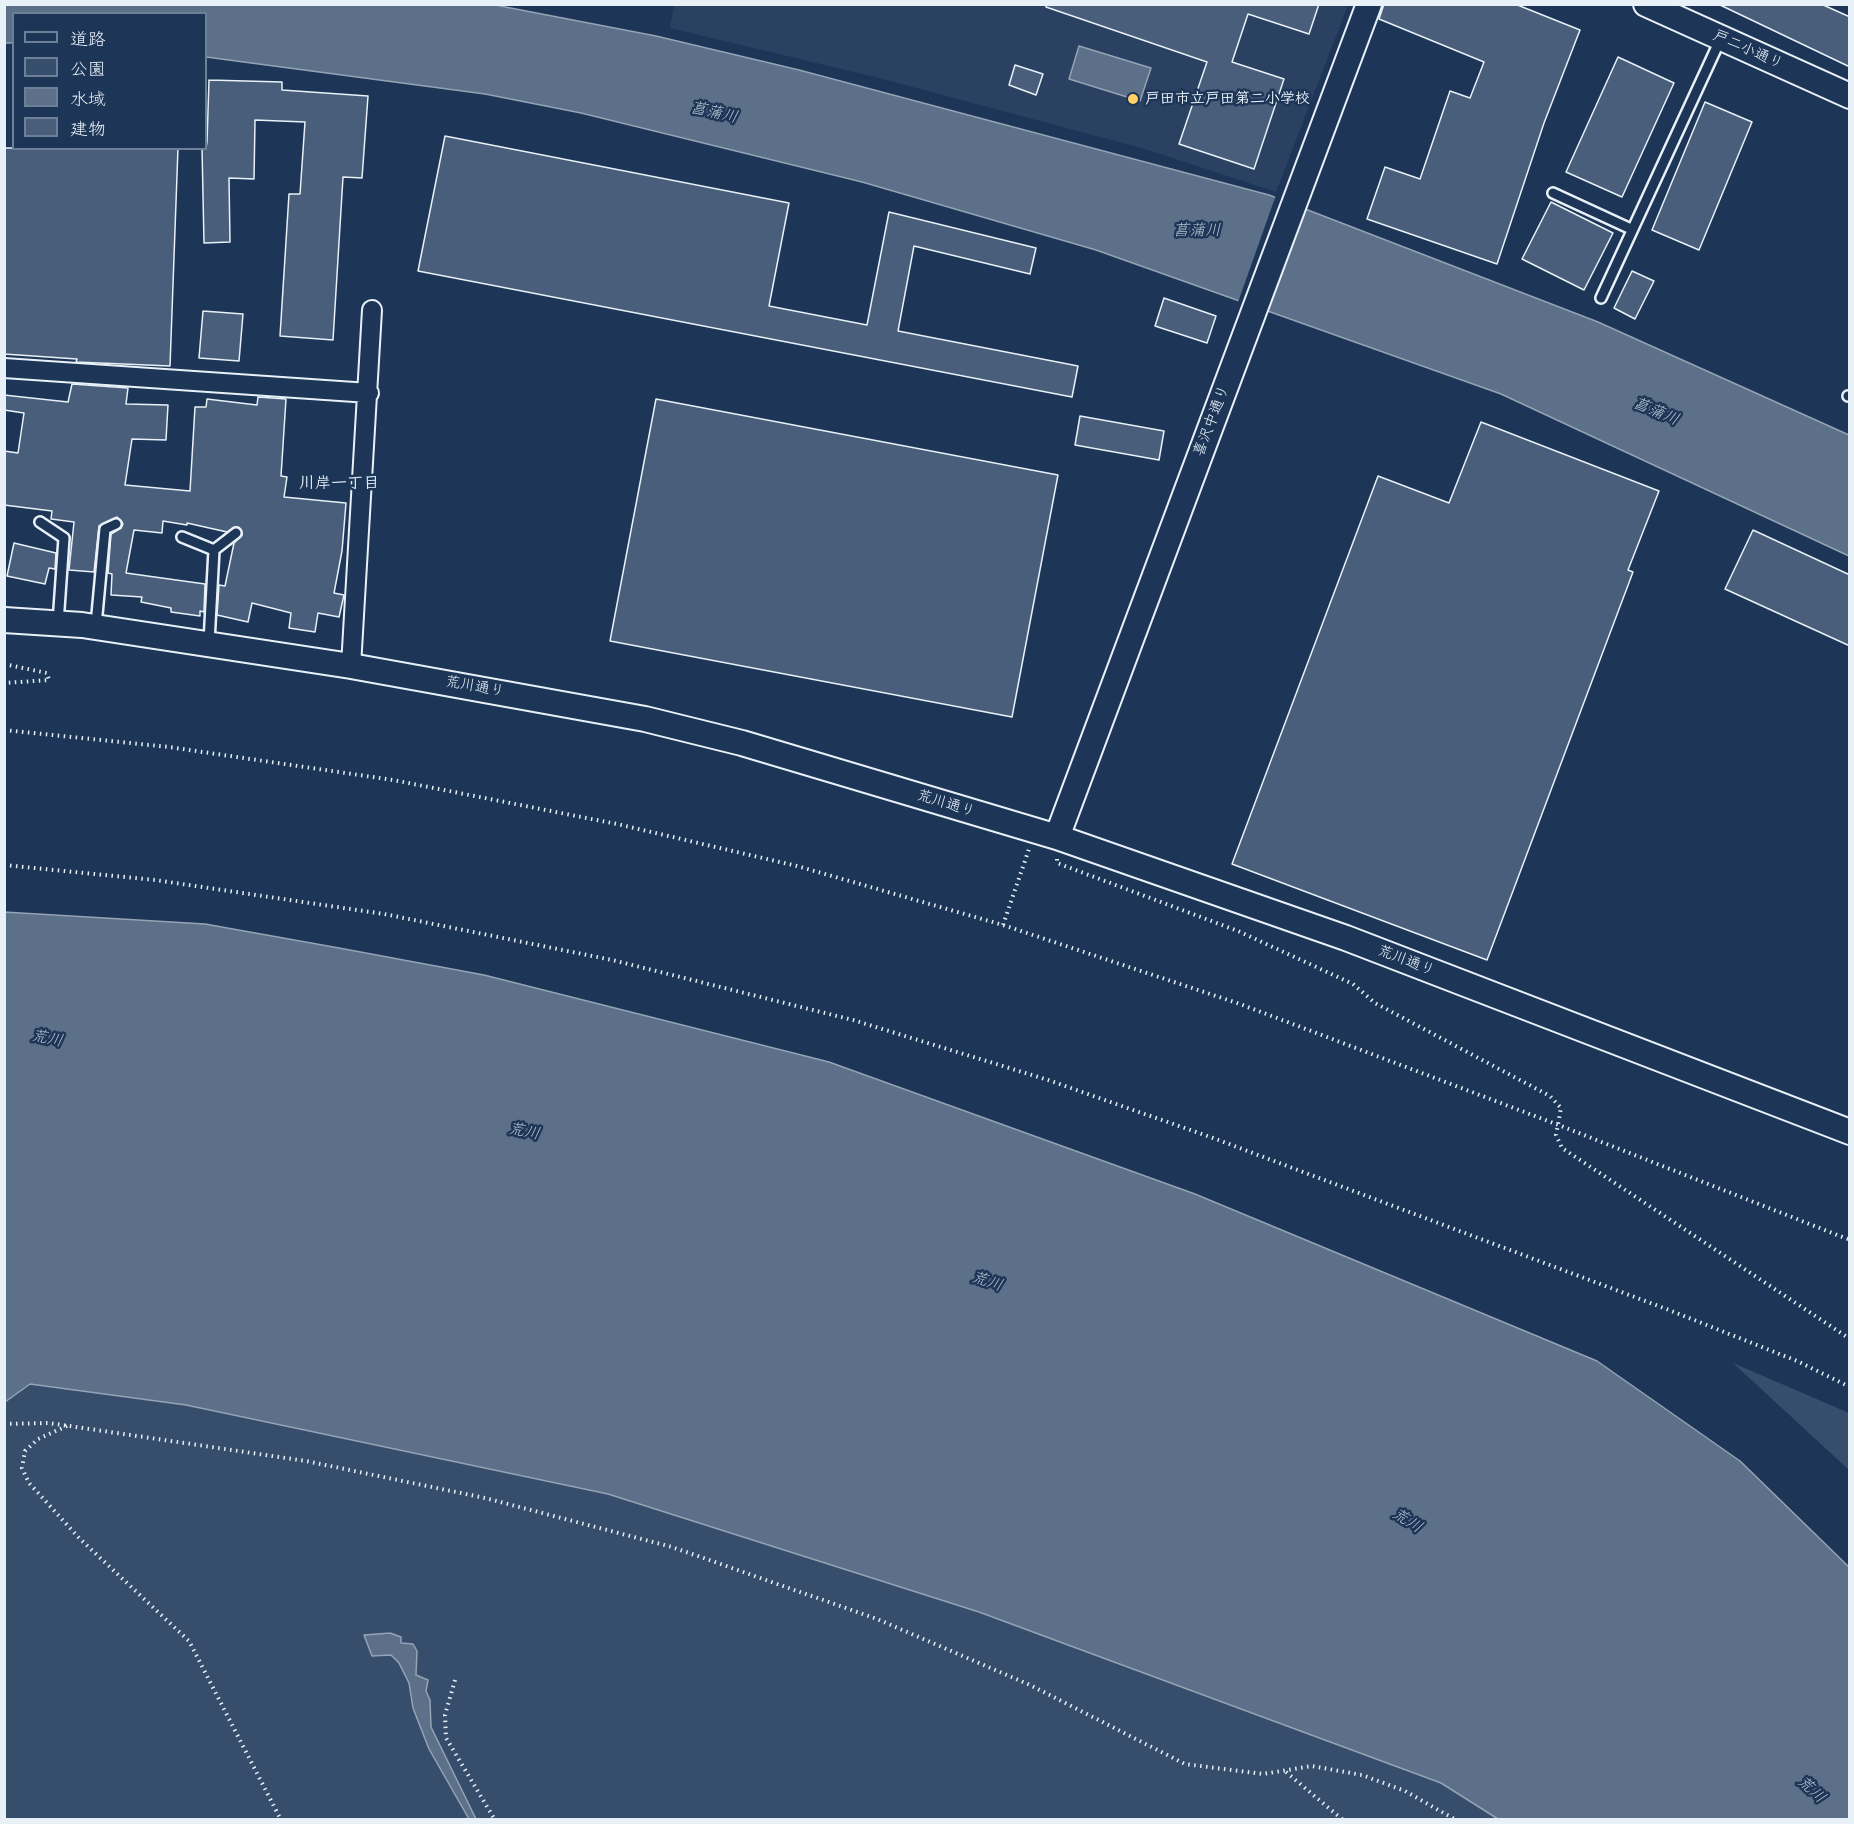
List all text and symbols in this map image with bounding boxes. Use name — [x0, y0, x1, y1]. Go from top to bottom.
legend — [12, 12, 207, 150]
street label: 戸二小通り — [1710, 27, 1786, 73]
text: 道路 — [70, 28, 106, 51]
text: 公園 — [70, 58, 106, 81]
text: 水域 — [70, 88, 106, 111]
place label: 戸田市立戸田第二小学校 — [1145, 90, 1310, 108]
marker: 戸田市立戸田第二小学校 — [1126, 92, 1140, 106]
water label: 菖蒲川 — [688, 98, 740, 128]
text: 建物 — [70, 118, 106, 141]
water label: 菖蒲川 — [1173, 221, 1221, 241]
street label: 喜沢中通り — [1190, 383, 1234, 459]
water label: 菖蒲川 — [1630, 394, 1682, 430]
district label: 川岸一丁目 — [299, 474, 379, 494]
street label: 荒川通り — [444, 673, 506, 701]
street label: 荒川通り — [915, 787, 977, 821]
street label: 荒川通り — [1375, 942, 1437, 980]
water label: 荒川 — [29, 1027, 65, 1051]
water label: 荒川 — [506, 1120, 542, 1144]
water label: 荒川 — [969, 1268, 1005, 1296]
water label: 荒川 — [1388, 1504, 1426, 1538]
water label: 荒川 — [1793, 1772, 1829, 1808]

